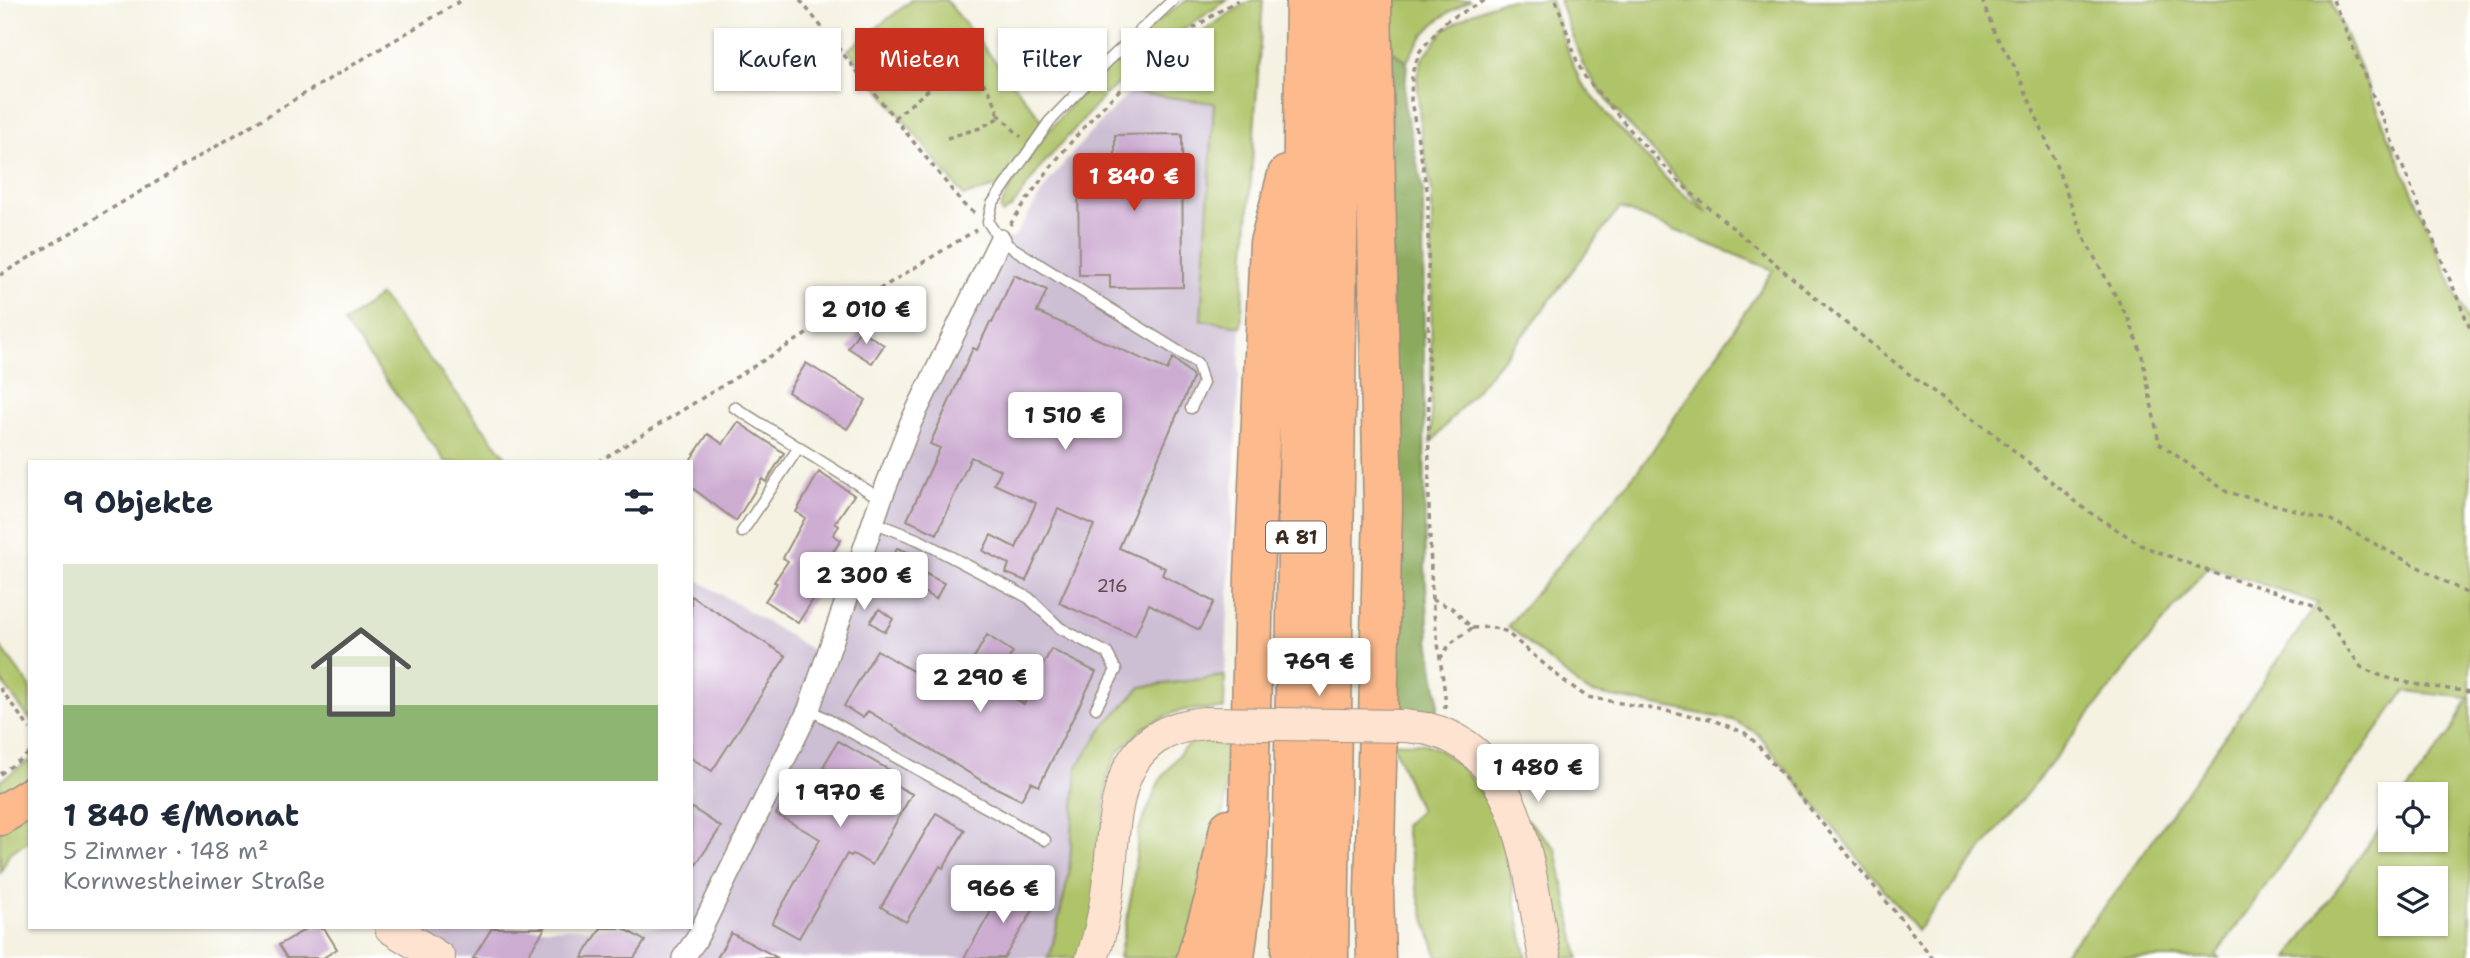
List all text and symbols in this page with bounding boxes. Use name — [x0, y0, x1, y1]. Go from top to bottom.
chip: Kaufen — [714, 28, 841, 91]
chip: Mieten — [855, 28, 984, 91]
chip: Filter — [998, 28, 1107, 91]
chip: Neu — [1121, 28, 1214, 91]
pin: 1 840 € — [1069, 154, 1199, 213]
text: 1 840 € — [1089, 161, 1179, 191]
pin: 2 010 € — [801, 286, 931, 346]
text: 2 010 € — [821, 294, 911, 324]
pin: 1 510 € — [1000, 392, 1130, 452]
text: 1 510 € — [1024, 400, 1106, 430]
text: 9 Objekte — [63, 482, 213, 523]
icon: filters — [620, 483, 658, 521]
road number: A 81 — [1266, 522, 1326, 552]
pin: 2 300 € — [799, 552, 929, 612]
text: 2 300 € — [816, 560, 912, 590]
house number: 216 — [1096, 574, 1128, 598]
icon: home — [298, 609, 424, 735]
pin: 769 € — [1270, 638, 1368, 698]
text: 769 € — [1283, 646, 1355, 676]
pin: 2 290 € — [915, 654, 1045, 714]
text: 2 290 € — [932, 662, 1028, 692]
pin: 1 480 € — [1473, 744, 1603, 804]
text: 1 480 € — [1493, 752, 1583, 782]
pin: 1 970 € — [775, 770, 905, 829]
text: 1 970 € — [795, 777, 885, 807]
map controls — [2378, 782, 2448, 936]
button: locate — [2378, 782, 2448, 852]
text: 1 840 €/Monat — [63, 795, 299, 836]
text: 5 Zimmer · 148 m² — [63, 836, 269, 866]
text: Kornwestheimer Straße — [63, 866, 325, 896]
pin: 966 € — [954, 866, 1052, 925]
button: layers — [2378, 866, 2448, 936]
text: 966 € — [967, 873, 1039, 903]

